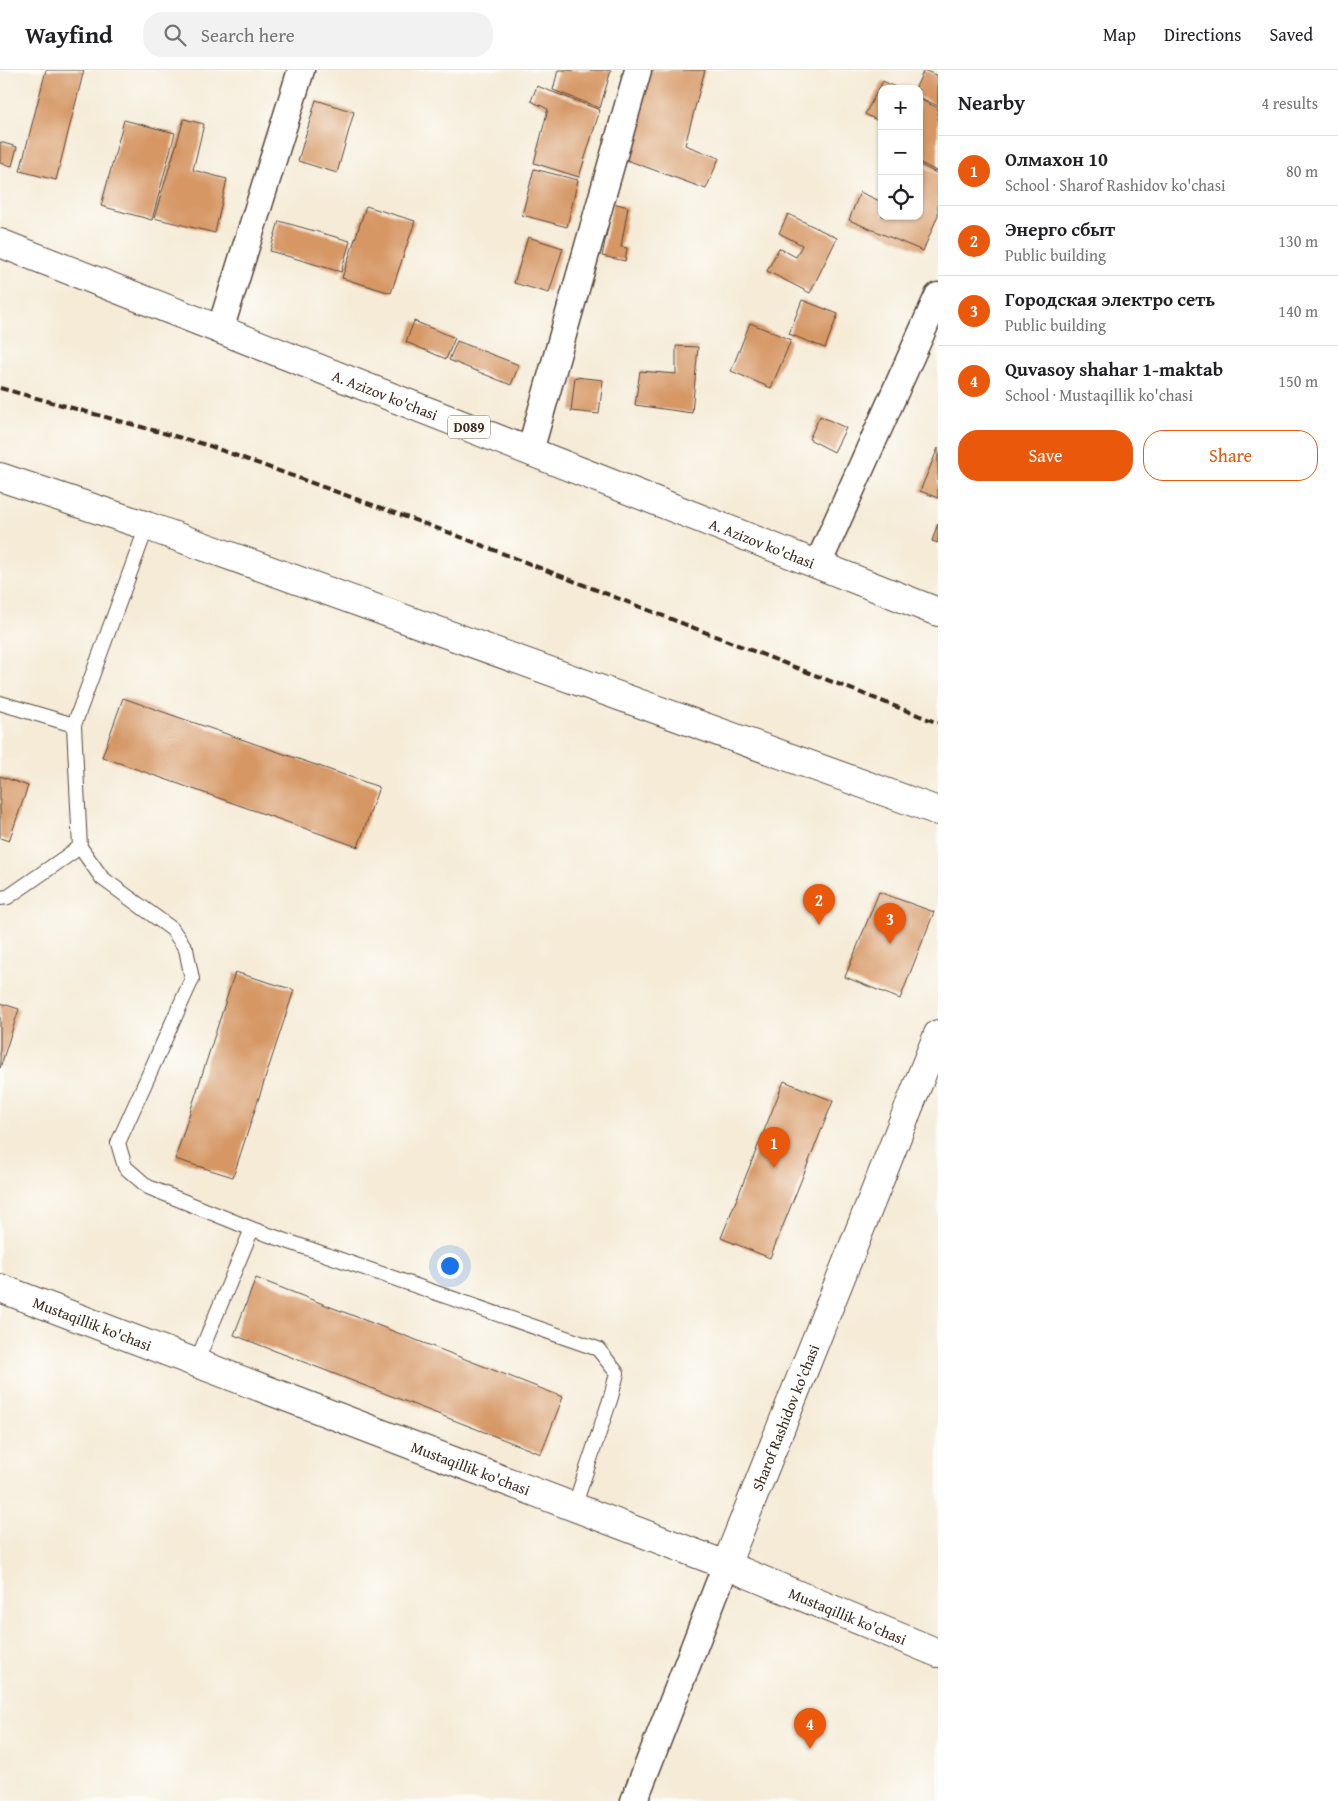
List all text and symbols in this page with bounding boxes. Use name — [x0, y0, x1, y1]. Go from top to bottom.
search box — [143, 12, 493, 57]
text: Wayfind — [25, 17, 113, 52]
icon: search — [161, 21, 189, 49]
text: Search here — [201, 21, 295, 49]
text: Map — [1103, 21, 1136, 48]
text: Directions — [1164, 21, 1241, 48]
text: Saved — [1269, 21, 1313, 48]
map controls — [878, 85, 923, 220]
button: + — [878, 85, 923, 130]
text: Nearby — [958, 87, 1025, 118]
text: 4 results — [1261, 91, 1318, 115]
button: − — [878, 130, 923, 175]
text: Олмахон 10 — [1005, 145, 1108, 173]
text: 1 — [970, 159, 978, 183]
text: 80 m — [1286, 159, 1318, 183]
text: School · Sharof Rashidov ko'chasi — [1005, 173, 1226, 197]
button: locate — [878, 175, 923, 220]
text: Энерго сбыт — [1005, 215, 1115, 243]
text: 2 — [970, 229, 978, 253]
text: 130 m — [1278, 229, 1318, 253]
text: Public building — [1005, 243, 1106, 267]
text: Городская электро сеть — [1005, 285, 1215, 313]
text: 3 — [970, 299, 978, 323]
text: 140 m — [1278, 299, 1318, 323]
text: Public building — [1005, 313, 1106, 337]
text: Quvasoy shahar 1-maktab — [1005, 355, 1223, 383]
street label: A. Azizov ko'chasi — [329, 364, 441, 425]
text: 4 — [970, 369, 978, 393]
text: 150 m — [1278, 369, 1318, 393]
text: School · Mustaqillik ko'chasi — [1005, 383, 1193, 407]
road number: D089 — [448, 416, 490, 438]
button: Save — [958, 430, 1133, 481]
button: Share — [1143, 430, 1318, 481]
street label: A. Azizov ko'chasi — [706, 513, 818, 573]
pin: 2 — [803, 884, 835, 925]
pin: 3 — [874, 903, 906, 944]
pin: 1 — [758, 1127, 790, 1168]
your location — [437, 1253, 463, 1279]
street label: Mustaqillik ko'chasi — [30, 1291, 155, 1355]
street label: Sharof Rashidov ko'chasi — [746, 1341, 824, 1494]
street label: Mustaqillik ko'chasi — [409, 1435, 533, 1500]
street label: Mustaqillik ko'chasi — [786, 1582, 910, 1649]
pin: 4 — [794, 1708, 826, 1749]

